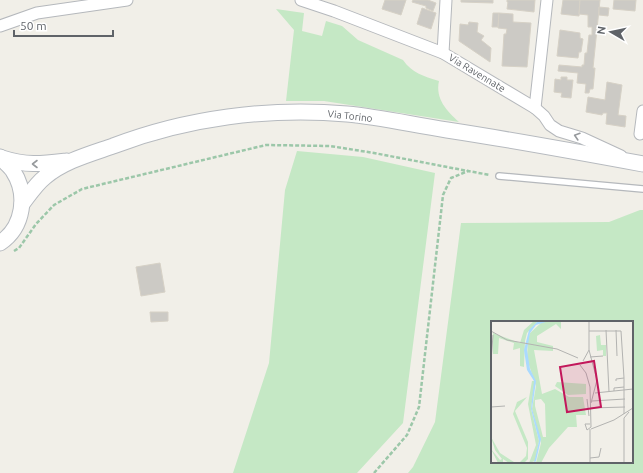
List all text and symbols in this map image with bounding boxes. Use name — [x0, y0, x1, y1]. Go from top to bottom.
scale bar — [14, 12, 113, 38]
north arrow — [591, 12, 631, 52]
text: 50 m — [20, 19, 47, 32]
text: N — [595, 25, 608, 35]
street label: Via Ravennate — [447, 52, 507, 94]
street label: Via Torino — [327, 108, 373, 124]
one-way arrow — [574, 133, 581, 141]
one-way arrow — [32, 160, 38, 168]
inset map — [491, 321, 633, 463]

